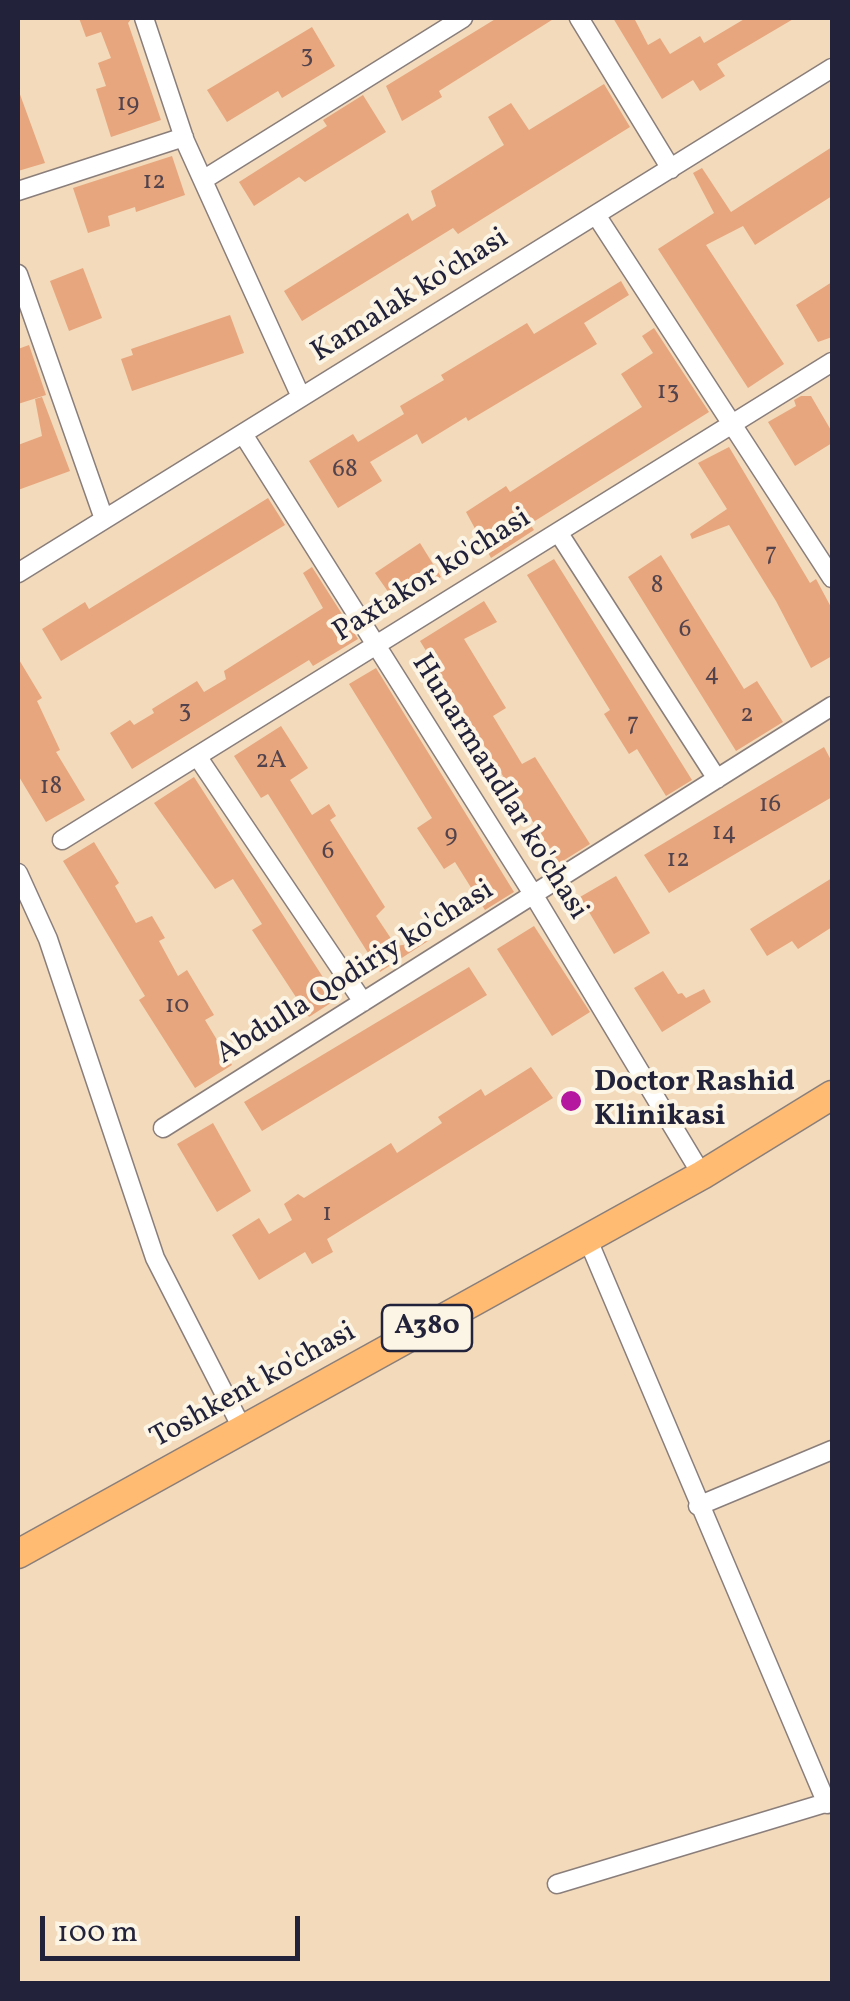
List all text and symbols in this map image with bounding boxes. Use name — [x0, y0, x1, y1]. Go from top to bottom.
house number: 3 — [301, 42, 313, 72]
house number: 19 — [117, 90, 139, 120]
house number: 12 — [142, 168, 166, 198]
street label: Kamalak ko'chasi — [306, 222, 516, 372]
house number: 13 — [657, 378, 679, 408]
house number: 68 — [332, 456, 358, 486]
street label: Paxtakor ko'chasi — [328, 502, 538, 652]
house number: 7 — [765, 540, 777, 570]
house number: 8 — [651, 572, 663, 602]
house number: 6 — [679, 616, 691, 646]
street label: Hunarmandlar ko'chasi — [402, 649, 594, 927]
house number: 4 — [705, 660, 719, 690]
house number: 3 — [179, 697, 191, 727]
house number: 2 — [740, 701, 754, 731]
house number: 7 — [627, 710, 639, 740]
house number: 2A — [255, 747, 287, 777]
house number: 18 — [40, 773, 62, 803]
house number: 16 — [759, 791, 781, 821]
house number: 14 — [712, 819, 736, 849]
house number: 9 — [445, 821, 457, 851]
house number: 6 — [322, 838, 334, 868]
house number: 12 — [666, 846, 690, 876]
street label: Abdulla Qodiriy ko'chasi — [211, 874, 501, 1074]
house number: 10 — [165, 992, 189, 1022]
place label: Doctor Rashid Klinikasi — [594, 1066, 795, 1136]
marker: Doctor Rashid Klinikasi — [558, 1088, 584, 1114]
house number: 1 — [322, 1200, 332, 1230]
road number: A380 — [382, 1305, 472, 1351]
street label: Toshkent ko'chasi — [145, 1316, 363, 1458]
scale bar — [45, 1896, 305, 1958]
text: 100 m — [57, 1912, 138, 1954]

